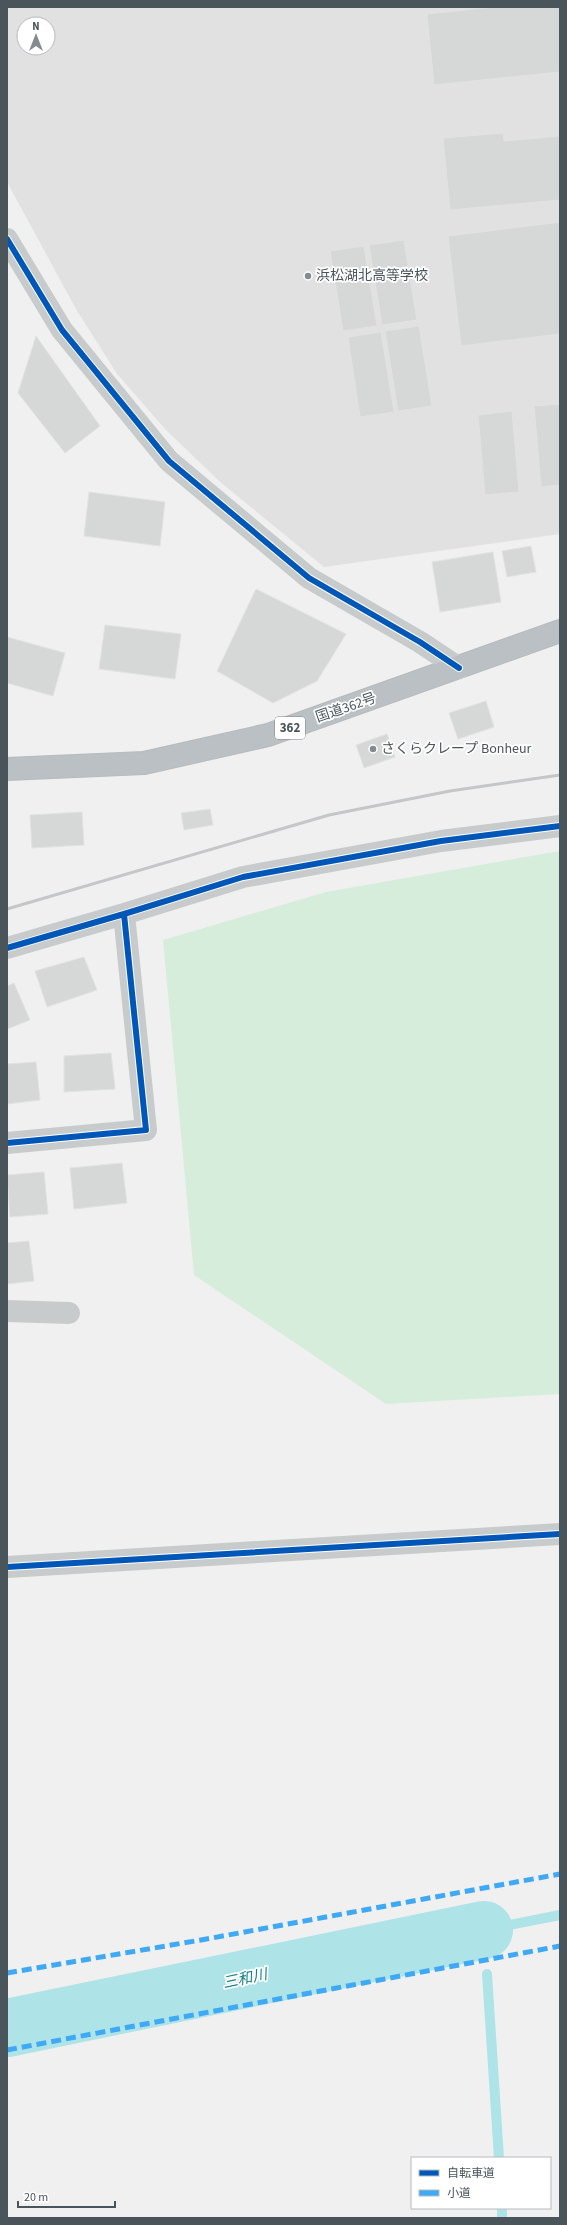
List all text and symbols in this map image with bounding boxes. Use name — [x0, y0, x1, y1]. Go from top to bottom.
north arrow — [16, 16, 56, 56]
text: N — [32, 19, 40, 34]
place label: 浜松湖北高等学校 — [316, 266, 428, 286]
marker: 浜松湖北高等学校 — [303, 271, 313, 281]
street label: 国道362号 — [313, 688, 379, 728]
road number: 362 — [275, 717, 305, 739]
place label: さくらクレープ Bonheur — [381, 739, 532, 759]
marker: さくらクレープ Bonheur — [368, 744, 378, 754]
water label: 三和川 — [221, 1964, 271, 1994]
legend — [411, 2157, 551, 2209]
text: 自転車道 — [447, 2165, 495, 2182]
scale bar — [18, 2183, 115, 2209]
text: 小道 — [447, 2185, 471, 2202]
text: 20 m — [24, 2189, 48, 2206]

